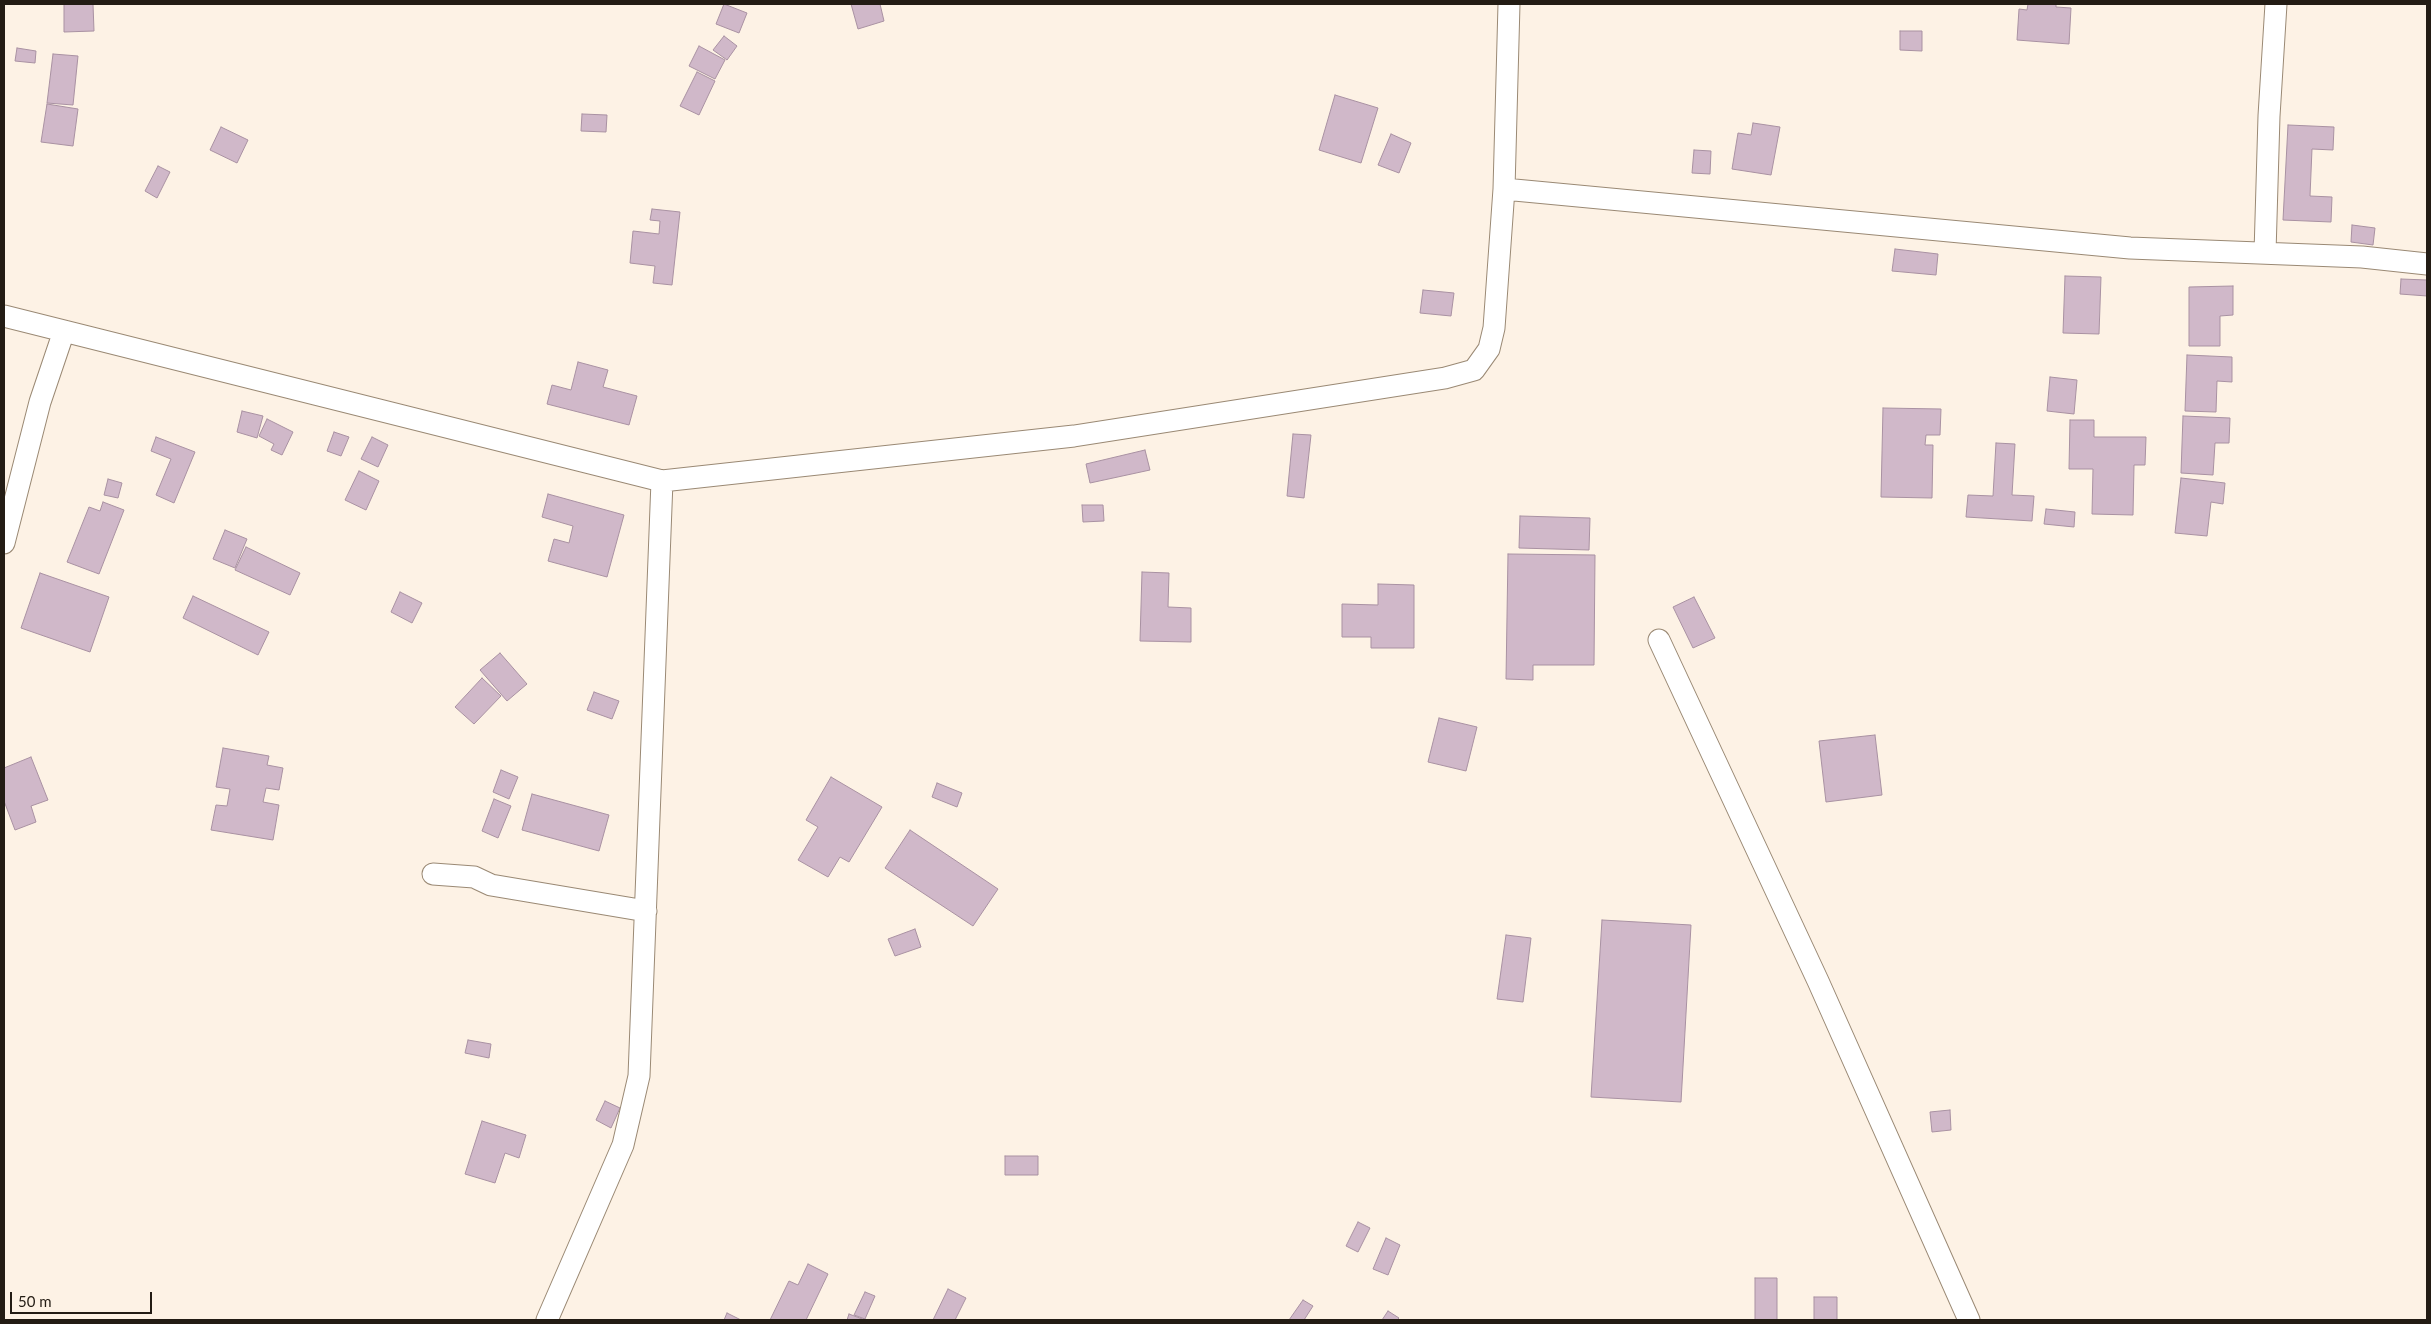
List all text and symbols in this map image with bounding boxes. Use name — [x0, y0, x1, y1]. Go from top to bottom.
scale bar — [12, 1282, 155, 1314]
text: 50 m — [18, 1292, 52, 1310]

